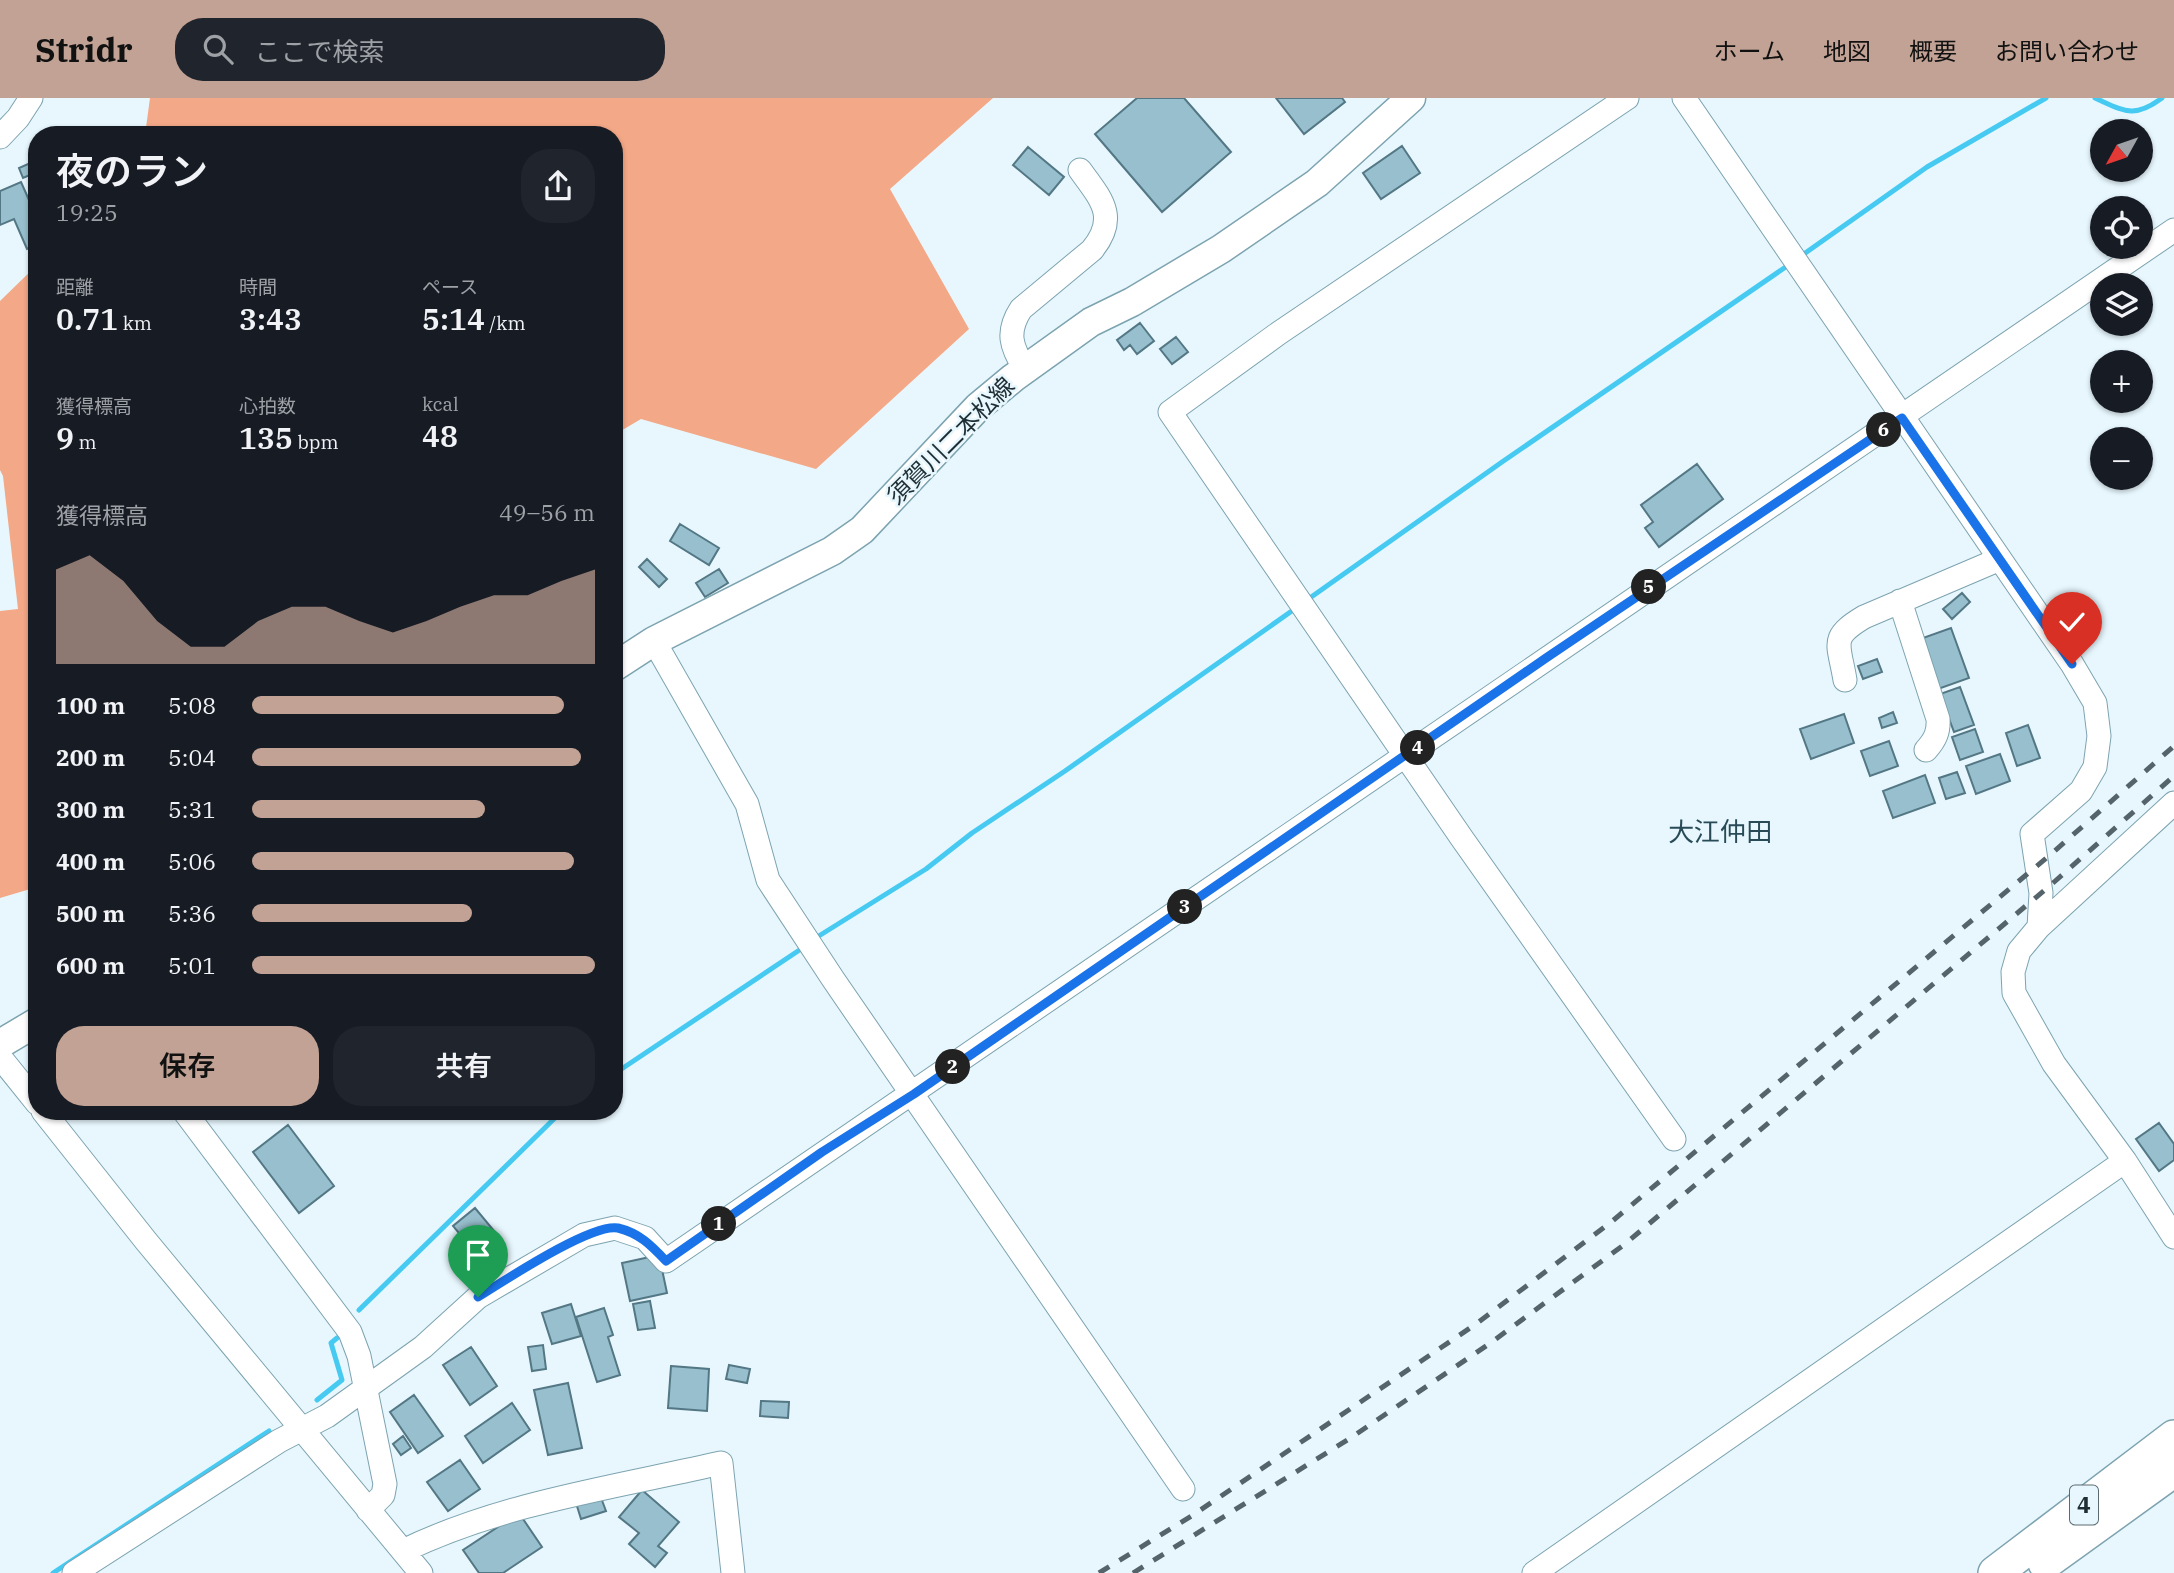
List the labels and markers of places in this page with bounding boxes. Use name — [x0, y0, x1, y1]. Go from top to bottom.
pin: 6 — [1867, 412, 1902, 448]
pin: 5 — [1632, 570, 1666, 604]
pin — [2042, 592, 2102, 664]
pin: 4 — [1400, 730, 1436, 766]
pin: 3 — [1168, 890, 1202, 924]
pin: 2 — [936, 1049, 970, 1084]
pin: 1 — [702, 1206, 736, 1242]
pin — [448, 1225, 508, 1297]

